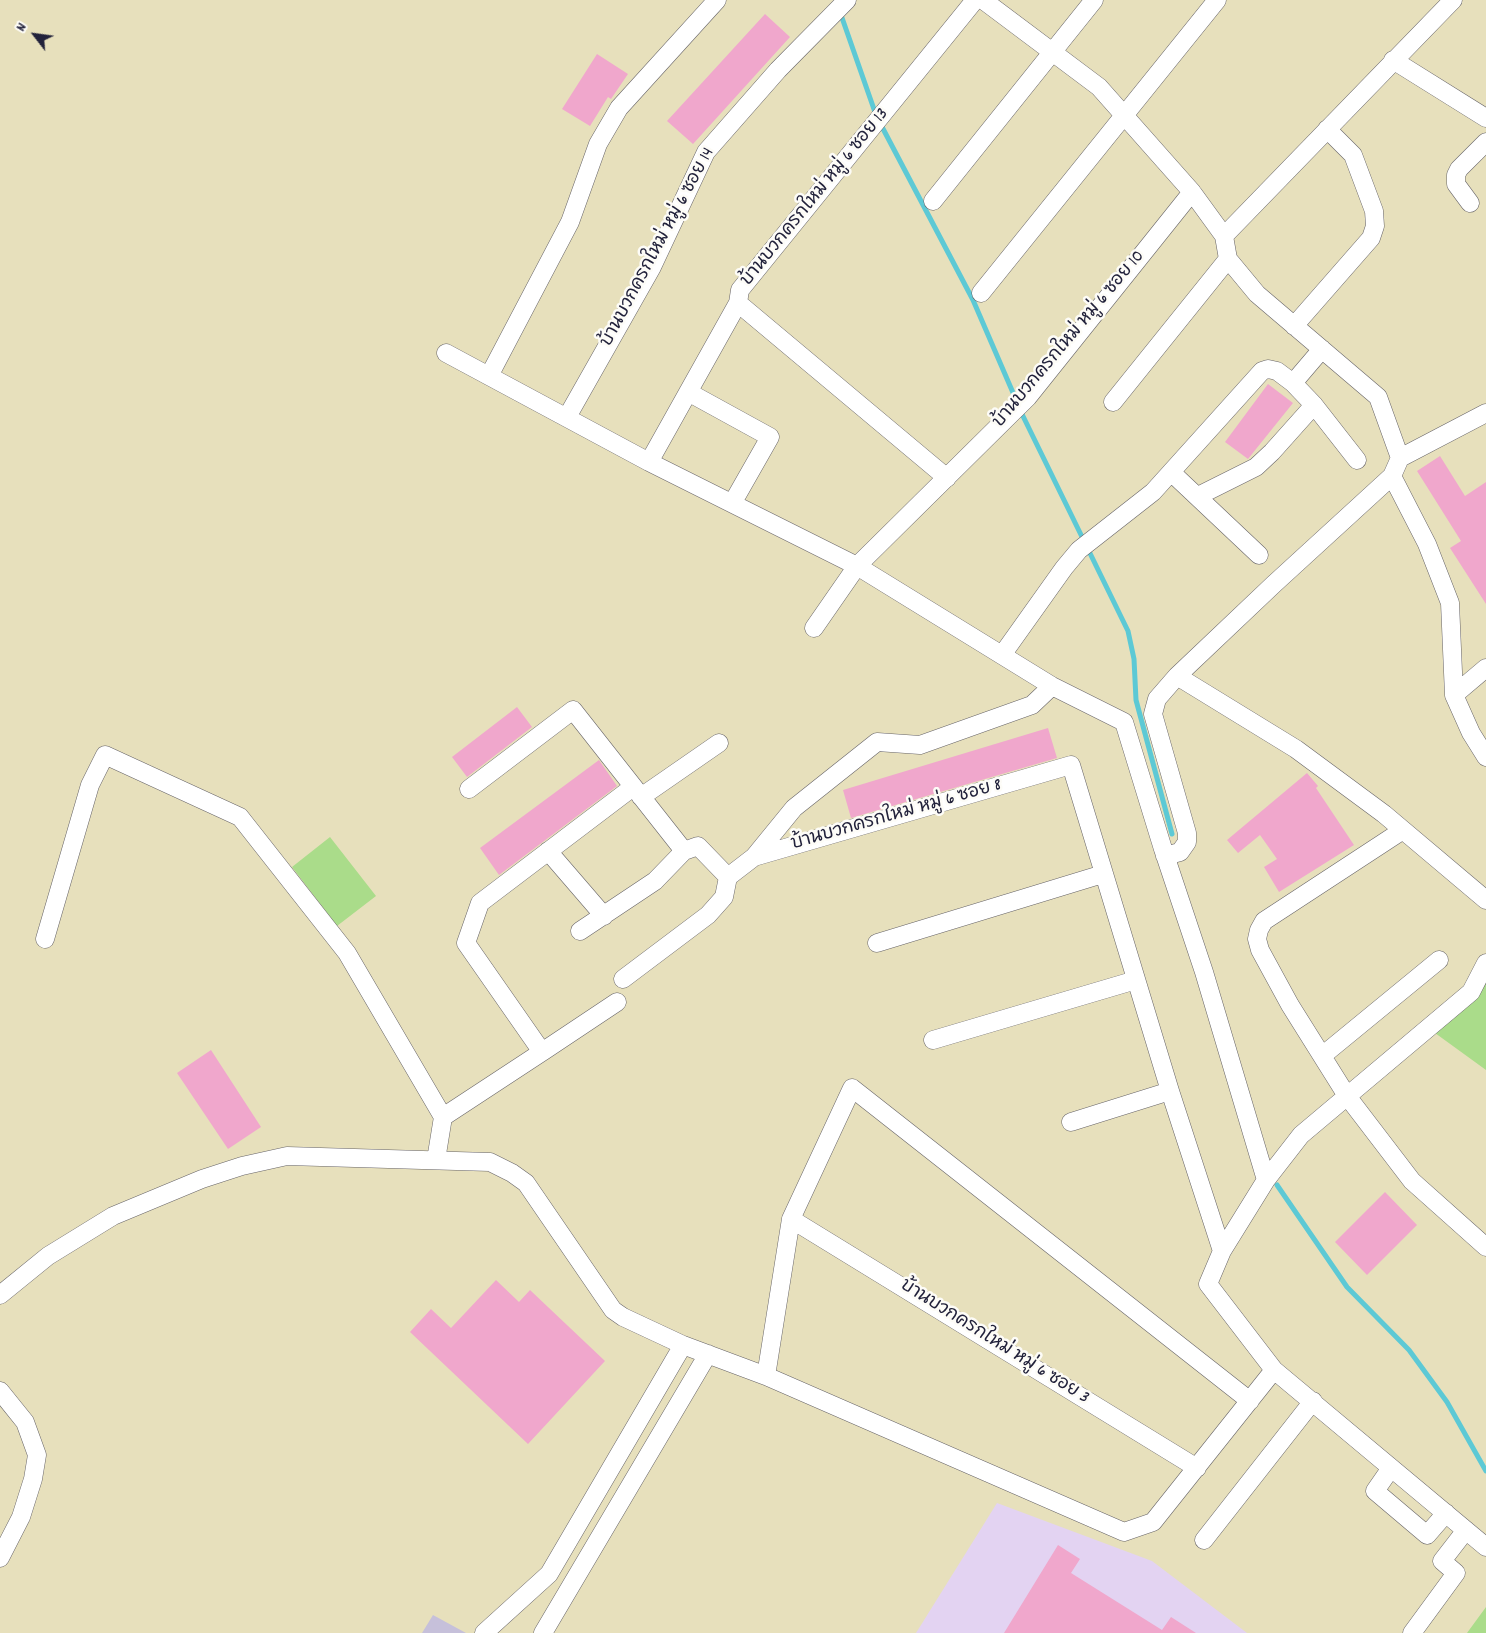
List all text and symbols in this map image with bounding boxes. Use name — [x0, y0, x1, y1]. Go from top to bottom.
north arrow — [10, 10, 60, 60]
text: N — [12, 20, 32, 36]
street label: บ้านบวกครกใหม่ หมู่ 6 ซอย 13 — [737, 105, 895, 291]
street label: บ้านบวกครกใหม่ หมู่ 6 ซอย 14 — [597, 145, 721, 351]
street label: บ้านบวกครกใหม่ หมู่ 6 ซอย 10 — [990, 247, 1150, 433]
street label: บ้านบวกครกใหม่ หมู่ 6 ซอย 8 — [789, 776, 1005, 856]
street label: บ้านบวกครกใหม่ หมู่ 6 ซอย 3 — [895, 1276, 1093, 1410]

